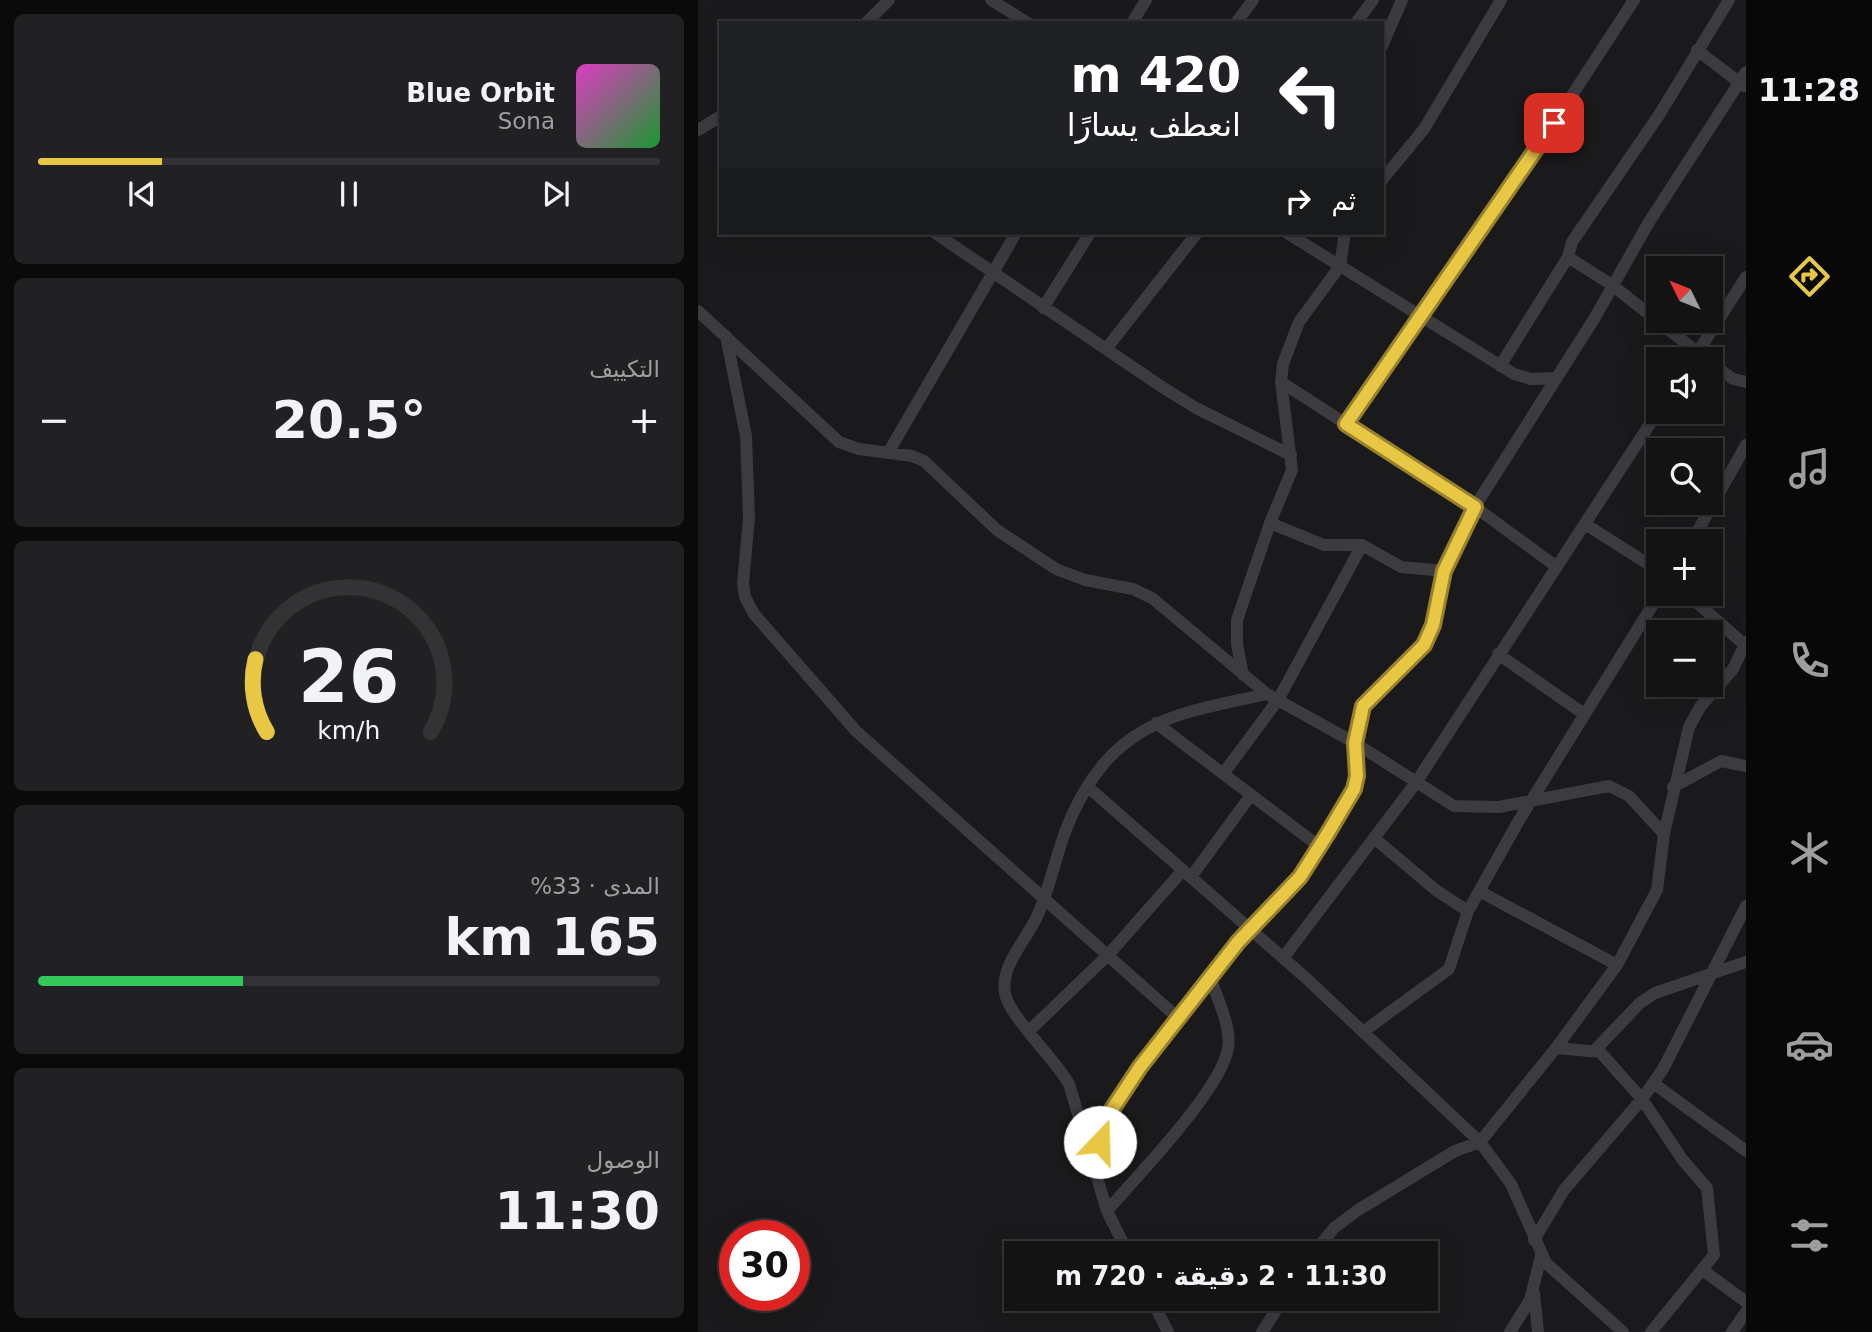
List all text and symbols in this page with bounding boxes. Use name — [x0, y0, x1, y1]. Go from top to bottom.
text: 420 m — [1071, 47, 1241, 104]
icon: left — [1265, 49, 1356, 140]
text: 11:28 — [1758, 71, 1860, 109]
text: Blue Orbit — [406, 78, 555, 108]
pin — [1524, 93, 1584, 153]
icon: arrive — [1535, 104, 1573, 142]
text: انعطف يسارًا — [1067, 106, 1241, 144]
text: Sona — [498, 108, 555, 134]
icon: previous — [123, 175, 161, 213]
icon: pause — [330, 175, 368, 213]
icon: next — [537, 175, 575, 213]
icon: right — [1279, 182, 1317, 220]
text: ثم — [1331, 186, 1356, 216]
icon: directions — [1785, 252, 1834, 301]
north arrow — [1646, 256, 1724, 332]
map controls — [1646, 256, 1723, 697]
button: sound — [1646, 347, 1723, 424]
text: التكييف — [589, 356, 660, 382]
text: 20.5° — [272, 390, 426, 450]
text: − — [38, 398, 70, 442]
text: + — [628, 398, 660, 442]
button: search — [1646, 438, 1723, 515]
icon: music — [1785, 444, 1834, 493]
button: + — [1646, 529, 1723, 606]
button: − — [1646, 620, 1723, 697]
text: 26 — [298, 634, 400, 719]
icon: phone — [1785, 636, 1834, 685]
text: km/h — [317, 716, 381, 745]
icon: climate — [1785, 828, 1834, 877]
text: المدى · 33% — [530, 873, 660, 899]
text: 165 km — [445, 907, 660, 967]
icon: car — [1785, 1020, 1834, 1069]
position arrow — [1063, 1105, 1137, 1179]
text: الوصول — [587, 1147, 660, 1173]
text: 11:30 — [494, 1181, 660, 1241]
icon: filters — [1785, 1211, 1834, 1260]
speed limit sign: 30 — [719, 1220, 810, 1311]
text: 11:30 · 2 دقيقة · 720 m — [1055, 1261, 1387, 1291]

